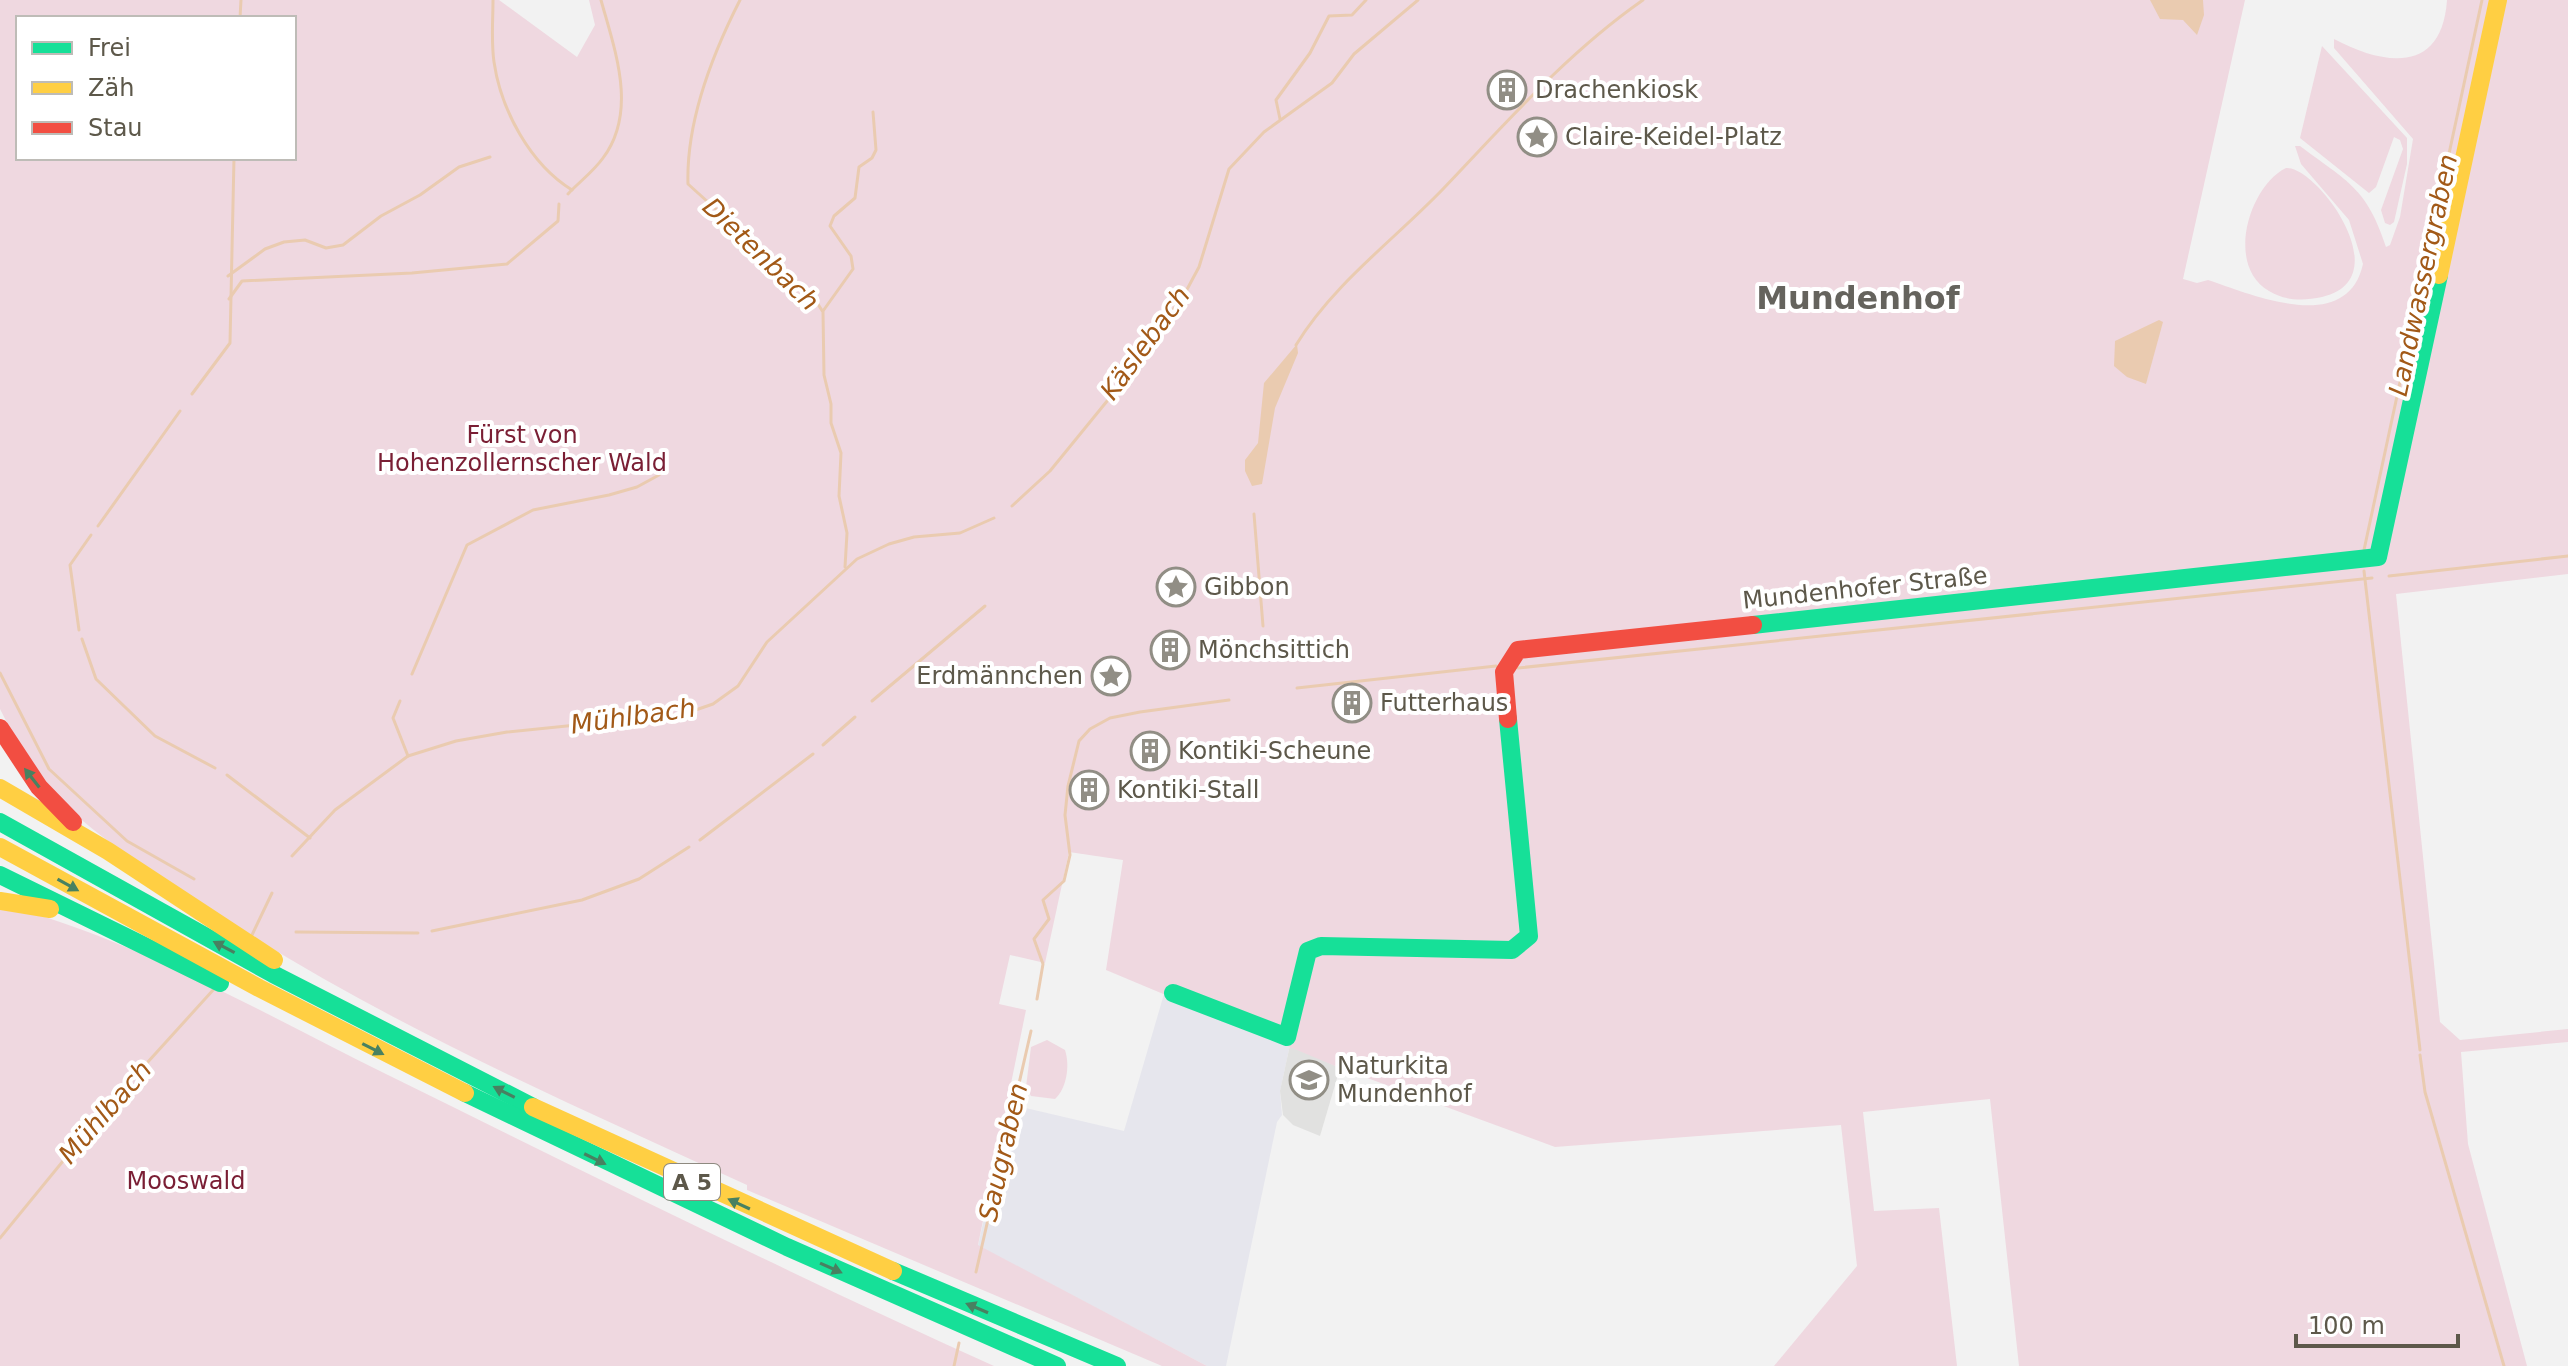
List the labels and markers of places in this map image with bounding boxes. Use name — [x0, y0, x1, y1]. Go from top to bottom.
building icon: Drachenkiosk — [1486, 69, 1528, 111]
place label: Drachenkiosk — [1535, 76, 1698, 104]
place icon: Claire-Keidel-Platz — [1516, 116, 1558, 158]
place label: Claire-Keidel-Platz — [1565, 123, 1782, 151]
place icon: Gibbon — [1155, 566, 1197, 608]
place label: Gibbon — [1204, 573, 1290, 601]
building icon: Mönchsittich — [1149, 629, 1191, 671]
place label: Mönchsittich — [1198, 636, 1350, 664]
place icon: Erdmännchen — [1090, 655, 1132, 697]
place label: Erdmännchen — [916, 662, 1083, 690]
building icon: Futterhaus — [1331, 682, 1373, 724]
place label: Futterhaus — [1380, 689, 1508, 717]
building icon: Kontiki-Scheune — [1129, 730, 1171, 772]
place label: Kontiki-Scheune — [1178, 737, 1371, 765]
building icon: Kontiki-Stall — [1068, 769, 1110, 811]
place label: Kontiki-Stall — [1117, 776, 1259, 804]
place label: Naturkita Mundenhof — [1337, 1052, 1472, 1108]
school or university icon: Naturkita Mundenhof — [1288, 1059, 1330, 1101]

